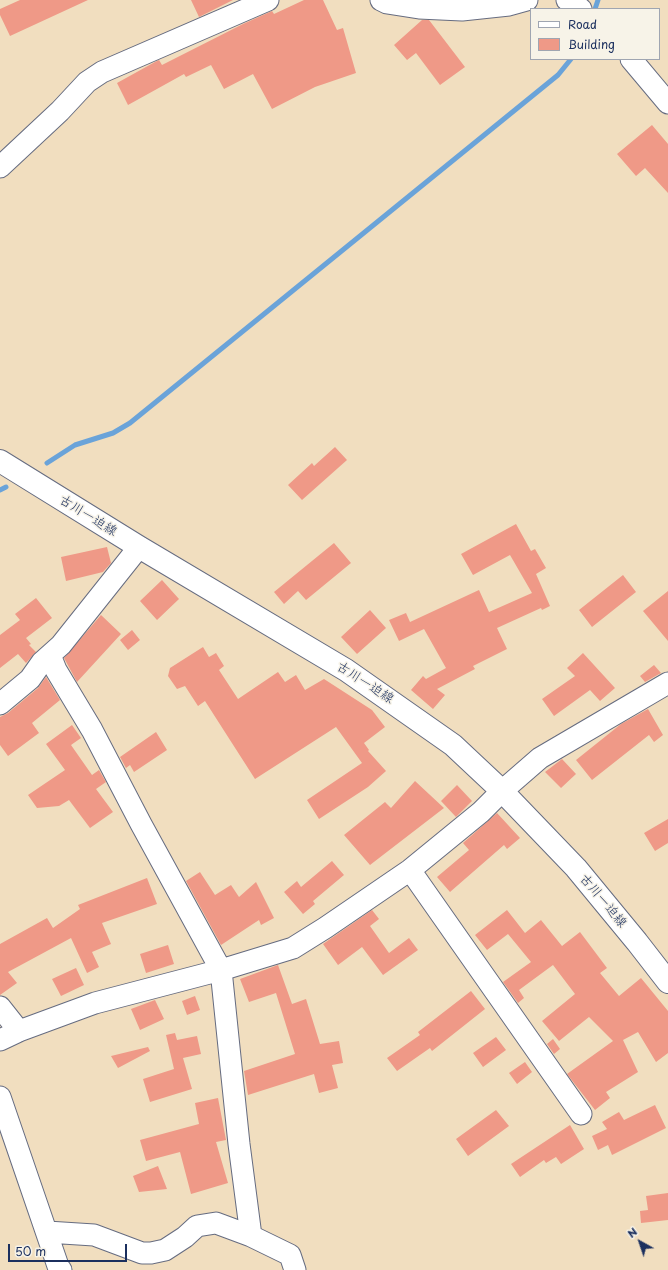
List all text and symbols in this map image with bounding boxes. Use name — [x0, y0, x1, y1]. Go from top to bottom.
legend — [530, 8, 660, 60]
text: Road — [568, 15, 597, 33]
text: Building — [568, 35, 615, 53]
street label: 古川一迫線 — [56, 492, 120, 540]
street label: 古川一迫線 — [333, 659, 397, 707]
street label: 古川一迫線 — [576, 871, 630, 931]
north arrow — [620, 1222, 660, 1262]
text: N — [623, 1223, 641, 1242]
scale bar — [10, 1236, 129, 1262]
text: 50 m — [15, 1242, 46, 1260]

